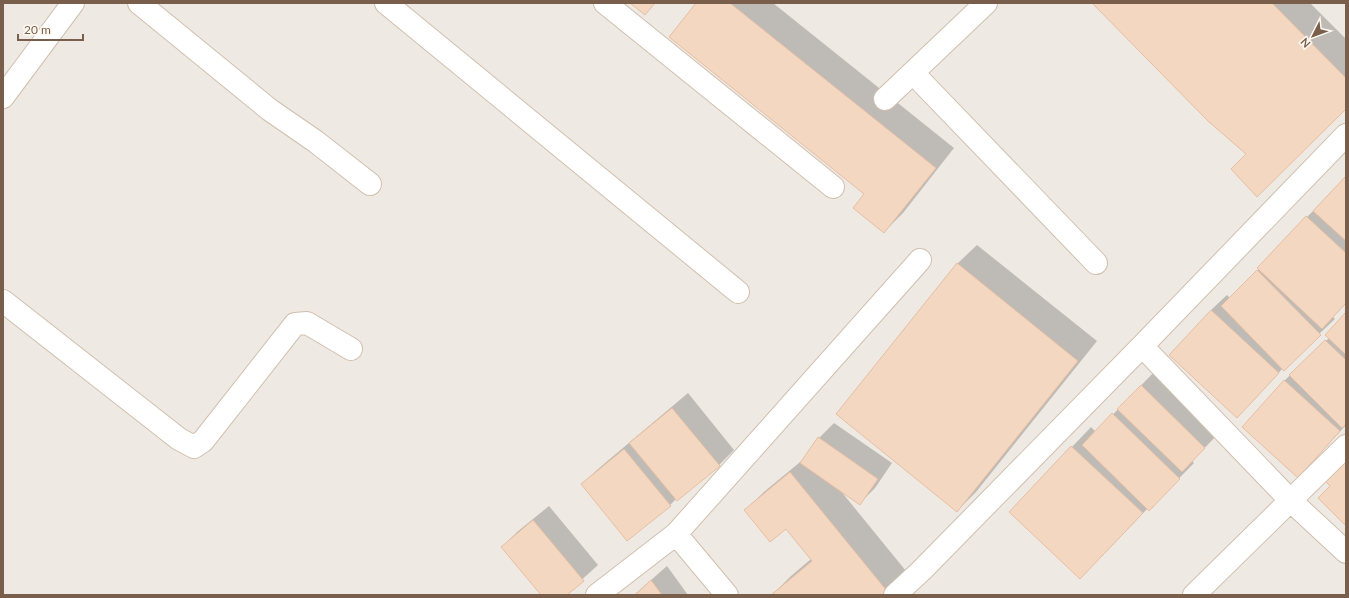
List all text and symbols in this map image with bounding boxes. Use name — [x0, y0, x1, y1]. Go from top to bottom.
scale bar — [18, 16, 83, 42]
north arrow — [1293, 16, 1333, 56]
text: 20 m — [24, 22, 51, 37]
text: N — [1298, 36, 1313, 51]

